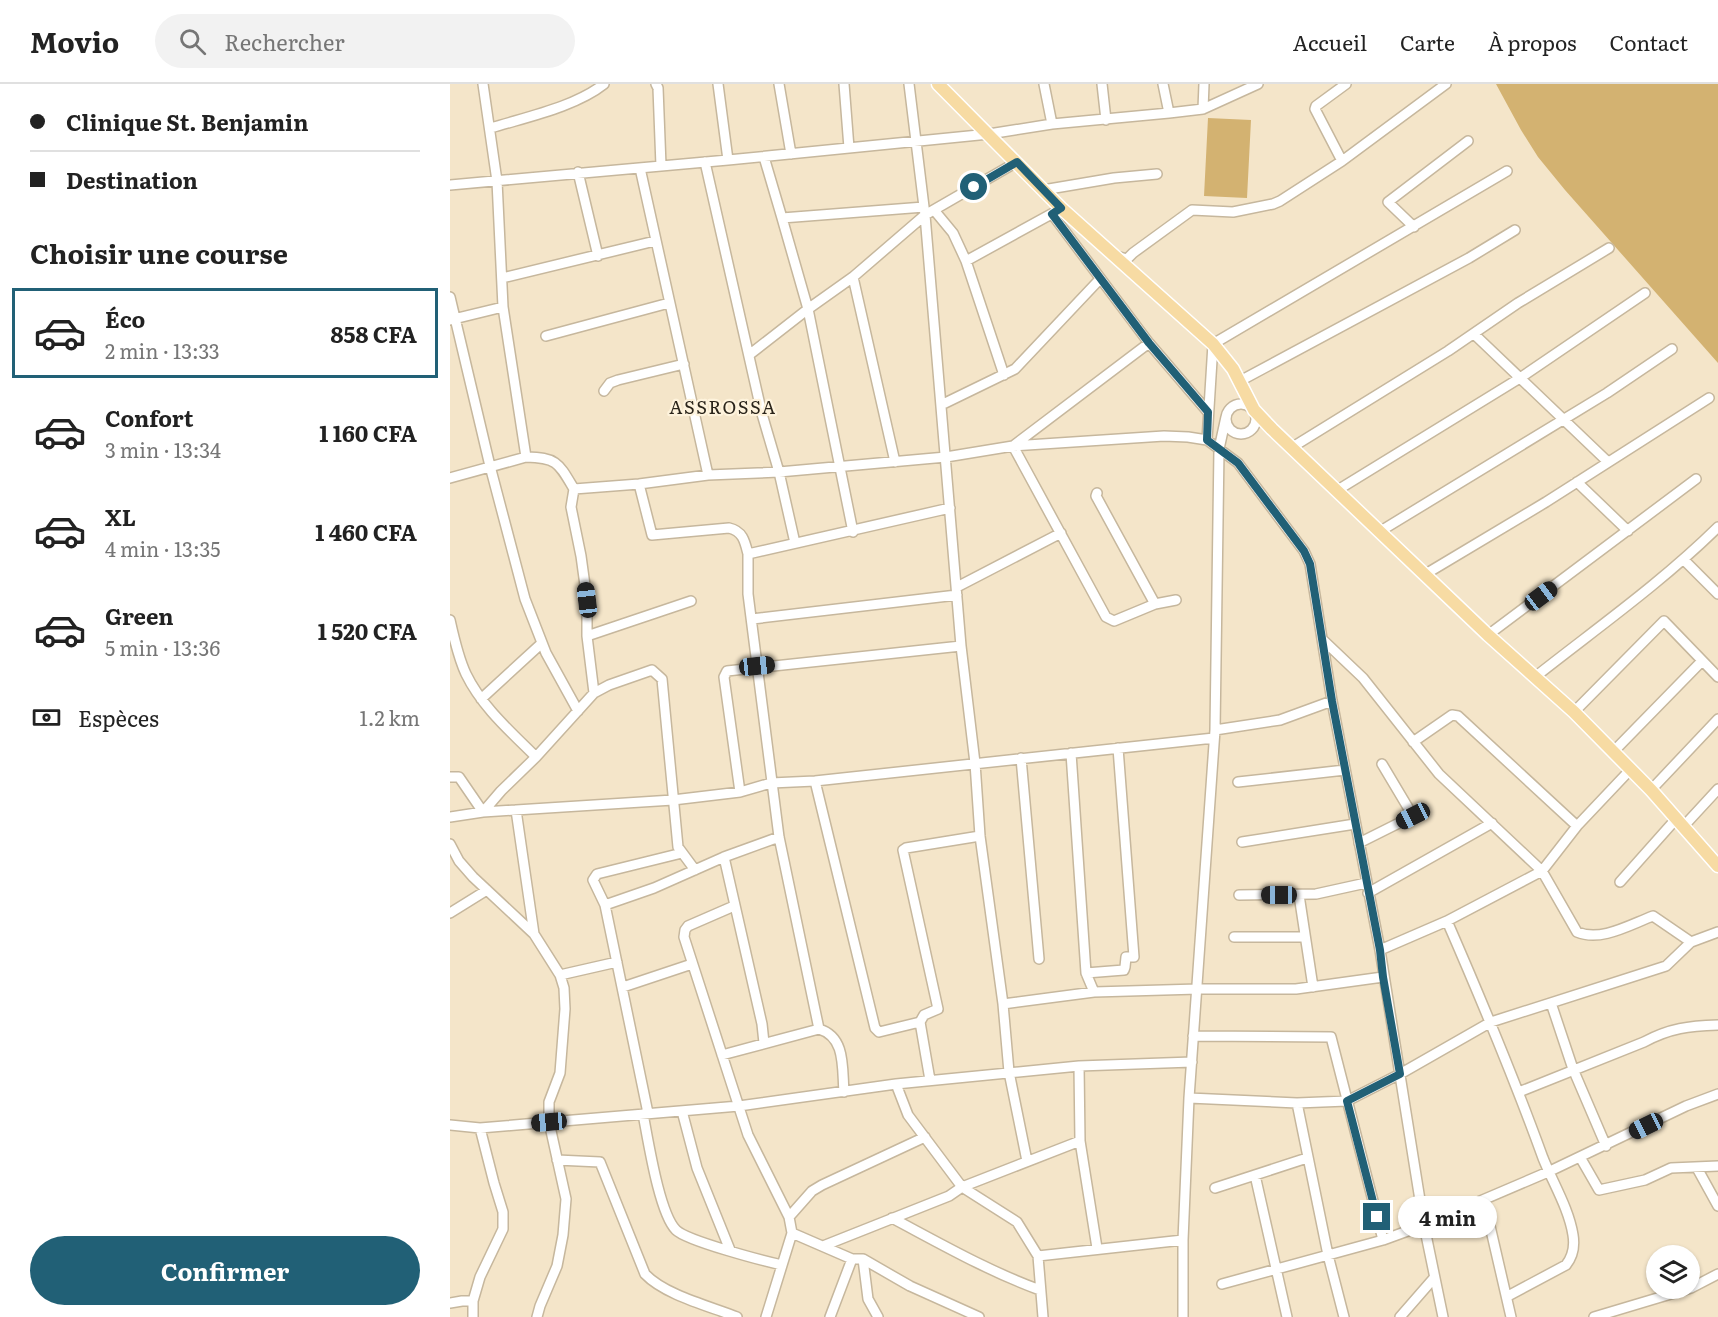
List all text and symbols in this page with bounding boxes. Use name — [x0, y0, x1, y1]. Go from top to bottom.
search box — [155, 14, 575, 68]
text: Movio — [30, 20, 119, 62]
icon: search — [176, 25, 209, 58]
text: Rechercher — [224, 25, 345, 58]
text: Accueil — [1293, 26, 1367, 57]
text: Carte — [1400, 26, 1455, 57]
text: À propos — [1488, 26, 1577, 57]
text: Contact — [1610, 26, 1688, 57]
text: Clinique St. Benjamin — [66, 105, 308, 138]
text: Destination — [66, 163, 198, 196]
route start — [960, 173, 987, 200]
text: Choisir une course — [30, 232, 288, 272]
text: Éco — [105, 302, 145, 335]
icon: car — [33, 306, 87, 360]
text: 858 CFA — [330, 317, 417, 350]
text: 2 min · 13:33 — [105, 335, 220, 365]
district label: ASSROSSA — [669, 393, 777, 420]
text: Confort — [105, 401, 193, 434]
icon: car — [33, 405, 87, 459]
text: 1 160 CFA — [319, 416, 417, 449]
text: 3 min · 13:34 — [105, 434, 221, 464]
text: XL — [105, 500, 136, 533]
icon: car — [33, 504, 87, 558]
text: 1 460 CFA — [315, 515, 417, 548]
text: 4 min · 13:35 — [105, 533, 220, 563]
car — [1521, 578, 1561, 614]
car — [576, 581, 598, 619]
text: Green — [105, 599, 174, 632]
icon: car — [33, 603, 87, 657]
text: 1 520 CFA — [318, 614, 417, 647]
text: 5 min · 13:36 — [105, 632, 220, 662]
car — [738, 655, 776, 677]
icon: cash — [30, 701, 63, 734]
text: Espèces — [78, 701, 159, 734]
text: 1.2 km — [360, 702, 420, 732]
car — [1393, 800, 1433, 832]
car — [1261, 886, 1297, 904]
car — [1626, 1110, 1666, 1142]
car — [530, 1111, 568, 1133]
callout: 4 min — [1398, 1196, 1497, 1238]
text: 4 min — [1419, 1202, 1476, 1232]
route end — [1363, 1203, 1390, 1230]
button: Confirmer — [30, 1236, 420, 1305]
map controls — [1646, 1245, 1700, 1299]
button: layers — [1646, 1245, 1700, 1299]

